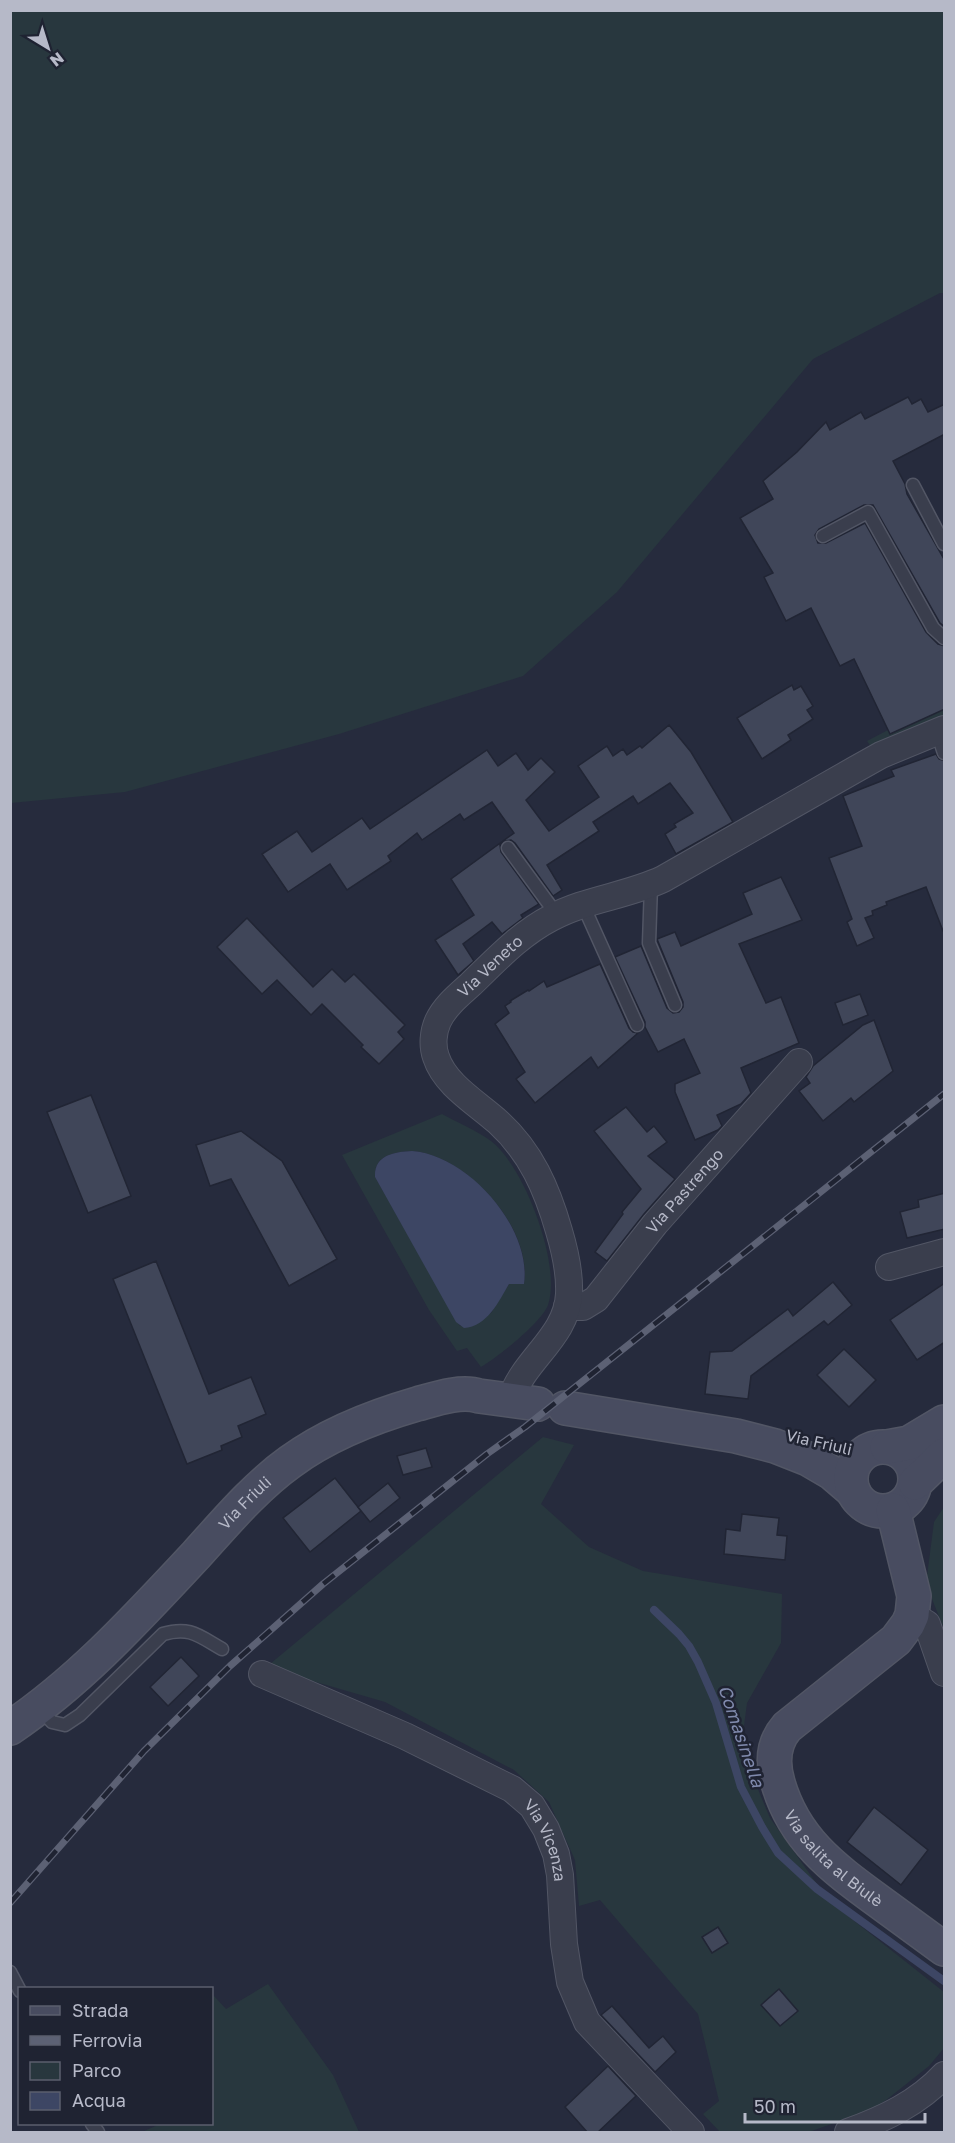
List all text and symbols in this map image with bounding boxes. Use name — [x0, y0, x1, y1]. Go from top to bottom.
north arrow — [18, 18, 78, 78]
text: N — [46, 48, 68, 71]
street label: Via Veneto — [453, 931, 526, 1002]
street label: Via Pastrengo — [641, 1144, 727, 1237]
street label: Via Friuli — [784, 1425, 854, 1459]
street label: Via Friuli — [214, 1472, 275, 1534]
water label: Comasinella — [714, 1682, 770, 1791]
street label: Via Vicenza — [520, 1794, 570, 1882]
street label: Via salita al Biulè — [780, 1806, 887, 1911]
legend — [18, 1987, 213, 2125]
text: Strada — [72, 1999, 129, 2021]
text: Ferrovia — [72, 2029, 142, 2051]
text: Parco — [72, 2059, 121, 2081]
scale bar — [745, 2086, 925, 2124]
text: Acqua — [72, 2089, 126, 2111]
text: 50 m — [754, 2095, 796, 2117]

